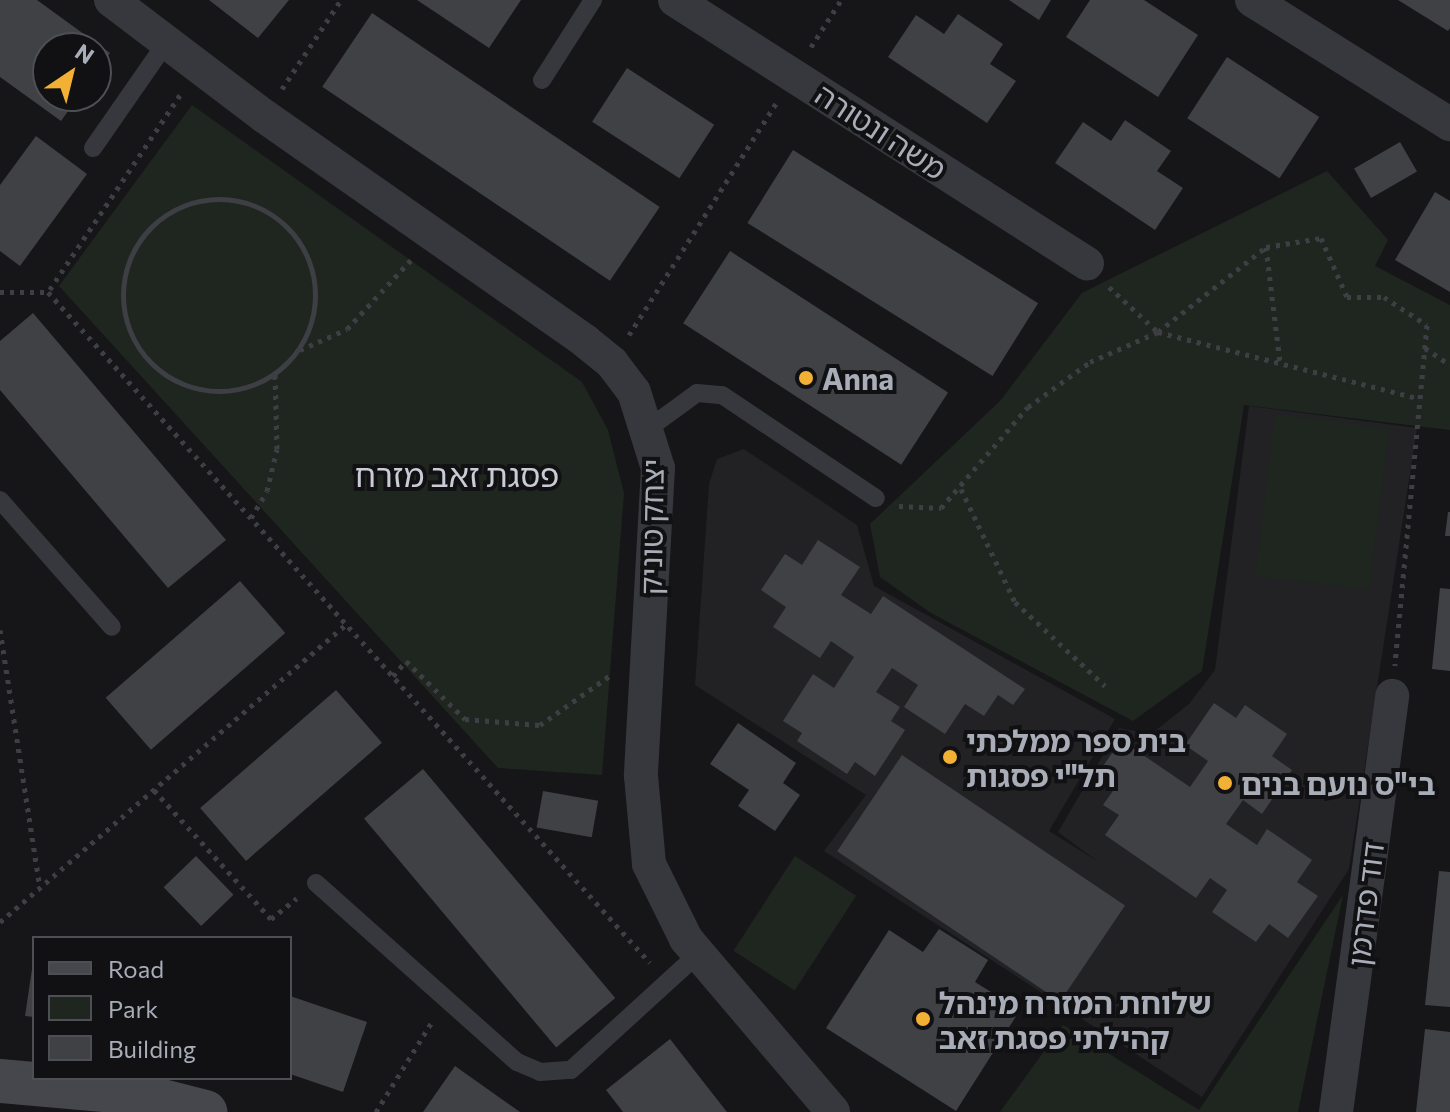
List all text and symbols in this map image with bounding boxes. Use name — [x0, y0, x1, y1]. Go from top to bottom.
north arrow — [32, 32, 112, 112]
text: N — [70, 38, 99, 69]
street label: משה ונטורה — [809, 75, 953, 187]
place label: Anna — [822, 360, 894, 396]
marker: Anna — [797, 369, 815, 387]
district label: פסגת זאב מזרח — [355, 455, 559, 493]
street label: יצחק טוניק — [632, 458, 670, 596]
place label: בית ספר ממלכתי תל"י פסגות — [966, 722, 1186, 792]
marker: בית ספר ממלכתי תל"י פסגות — [941, 748, 959, 766]
place label: בי"ס נועם בנים — [1241, 765, 1435, 801]
marker: בי"ס נועם בנים — [1216, 774, 1234, 792]
street label: דוד פדרמן — [1339, 839, 1391, 969]
legend — [32, 936, 292, 1080]
text: Road — [108, 954, 164, 983]
place label: שלוחת המזרח מינהל קהילתי פסגת זאב — [939, 984, 1212, 1054]
text: Park — [108, 994, 158, 1023]
marker: שלוחת המזרח מינהל קהילתי פסגת זאב — [914, 1010, 932, 1028]
text: Building — [108, 1034, 196, 1063]

